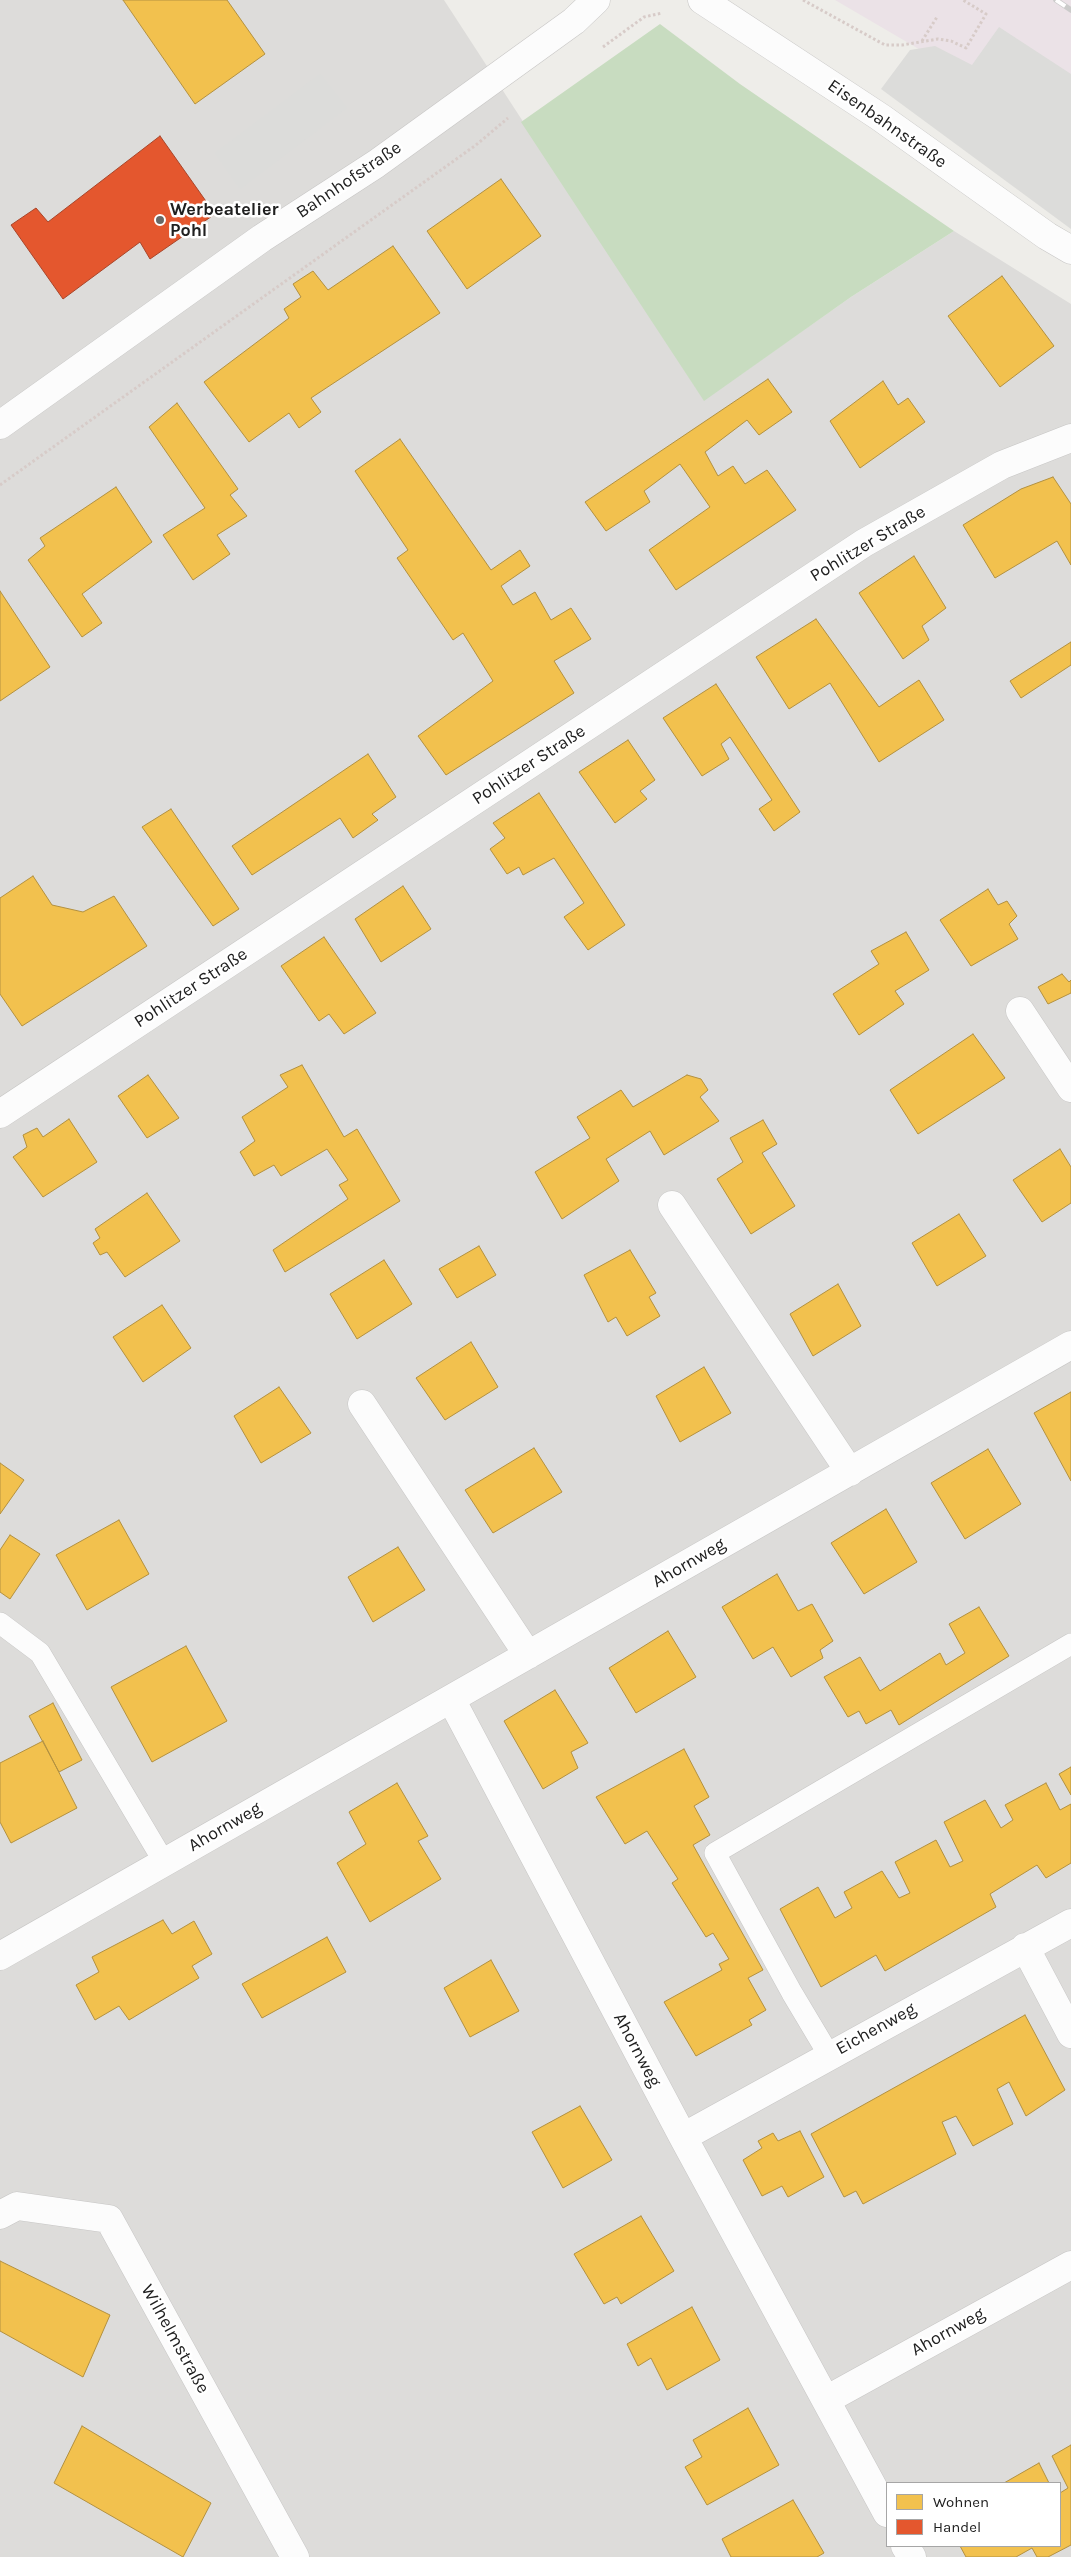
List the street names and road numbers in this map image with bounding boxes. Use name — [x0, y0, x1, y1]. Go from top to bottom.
street label: Eisenbahnstraße — [823, 75, 951, 173]
street label: Bahnhofstraße — [292, 137, 406, 223]
street label: Pohlitzer Straße — [806, 501, 930, 587]
street label: Pohlitzer Straße — [468, 720, 590, 810]
street label: Pohlitzer Straße — [130, 943, 252, 1033]
street label: Ahornweg — [649, 1533, 729, 1593]
street label: Ahornweg — [185, 1797, 265, 1857]
street label: Eichenweg — [832, 1998, 920, 2060]
street label: Ahornweg — [608, 2009, 666, 2091]
street label: Wilhelmstraße — [136, 2281, 214, 2397]
street label: Ahornweg — [907, 2303, 989, 2361]

